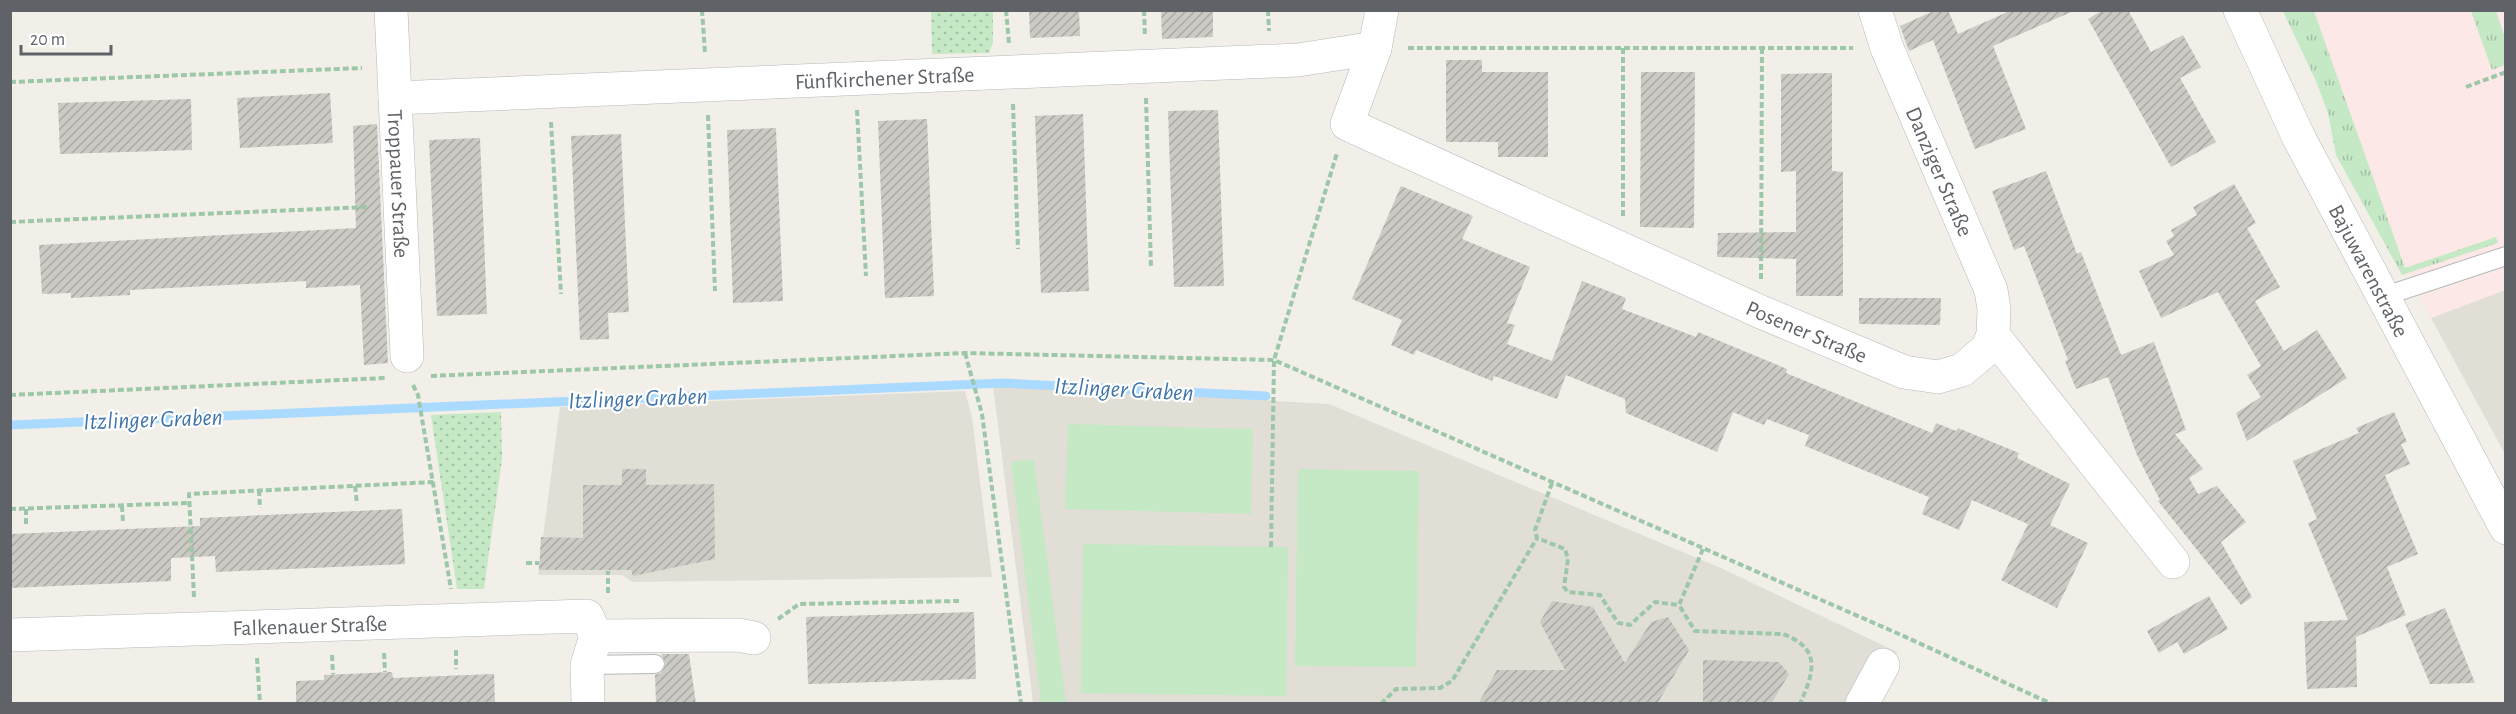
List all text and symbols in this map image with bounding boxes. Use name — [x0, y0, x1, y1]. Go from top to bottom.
scale bar — [21, 18, 111, 56]
text: 20 m — [30, 31, 65, 49]
street label: Fünfkirchener Straße — [795, 64, 975, 93]
street label: Danziger Straße — [1902, 104, 1976, 240]
street label: Troppauer Straße — [384, 109, 412, 259]
street label: Bajuwarenstraße — [2324, 201, 2413, 341]
street label: Posener Straße — [1743, 297, 1870, 367]
water label: Itzlinger Graben — [1054, 374, 1194, 406]
water label: Itzlinger Graben — [568, 385, 708, 413]
water label: Itzlinger Graben — [83, 406, 223, 434]
street label: Falkenauer Straße — [232, 613, 388, 640]

